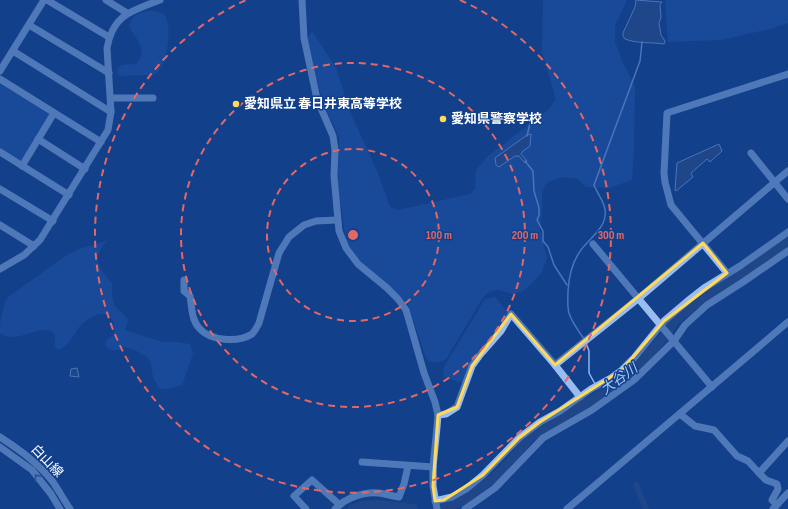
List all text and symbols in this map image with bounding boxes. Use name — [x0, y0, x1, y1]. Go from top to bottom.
place label: 愛知県立 春日井東高等学校 — [244, 96, 402, 112]
marker: 愛知県立 春日井東高等学校 — [231, 99, 241, 109]
place label: 愛知県警察学校 — [451, 111, 542, 127]
marker: 愛知県警察学校 — [438, 114, 448, 124]
centre of rings — [346, 228, 360, 242]
text: 100 m — [426, 228, 452, 243]
text: 200 m — [512, 228, 538, 243]
text: 300 m — [598, 228, 624, 243]
water label: 大谷川 — [597, 359, 643, 398]
street label: 白山線 — [28, 441, 66, 481]
one-way arrow — [35, 475, 42, 482]

